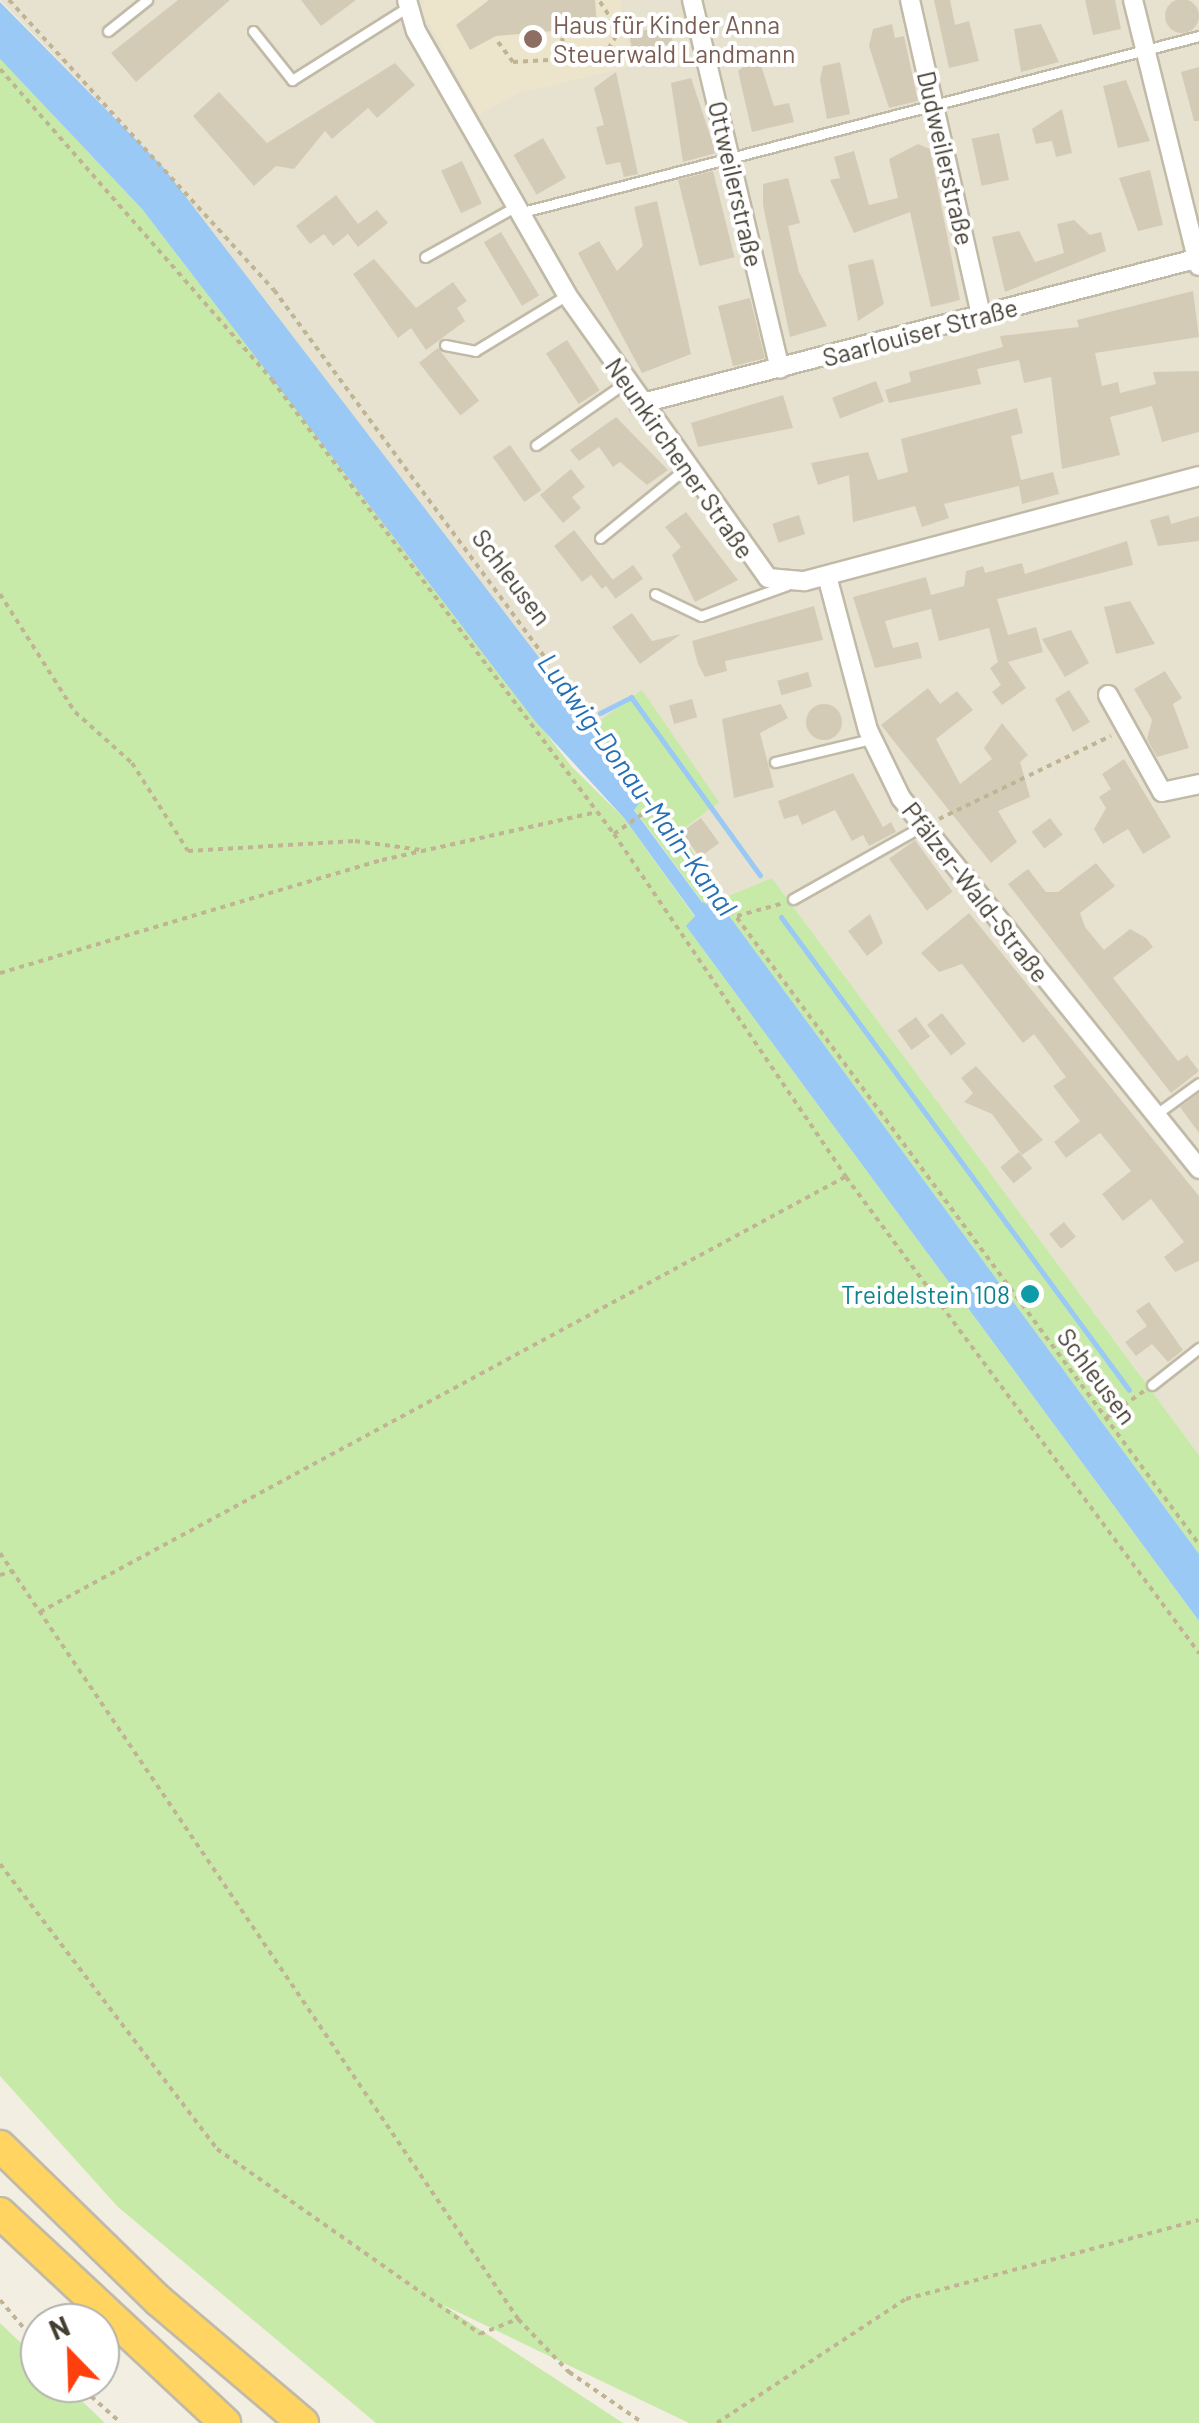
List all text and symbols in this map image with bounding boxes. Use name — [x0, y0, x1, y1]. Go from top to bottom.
place label: Haus für Kinder Anna Steuerwald Landmann — [553, 10, 795, 69]
marker: Haus für Kinder Anna Steuerwald Landmann — [522, 28, 544, 50]
street label: Dudweilerstraße — [911, 68, 981, 248]
street label: Ottweilerstraße — [702, 98, 770, 270]
street label: Saarlouiser Straße — [819, 292, 1021, 372]
street label: Neunkirchener Straße — [599, 352, 761, 564]
street label: Schleusen — [466, 523, 558, 631]
water label: Ludwig-Donau-Main-Kanal — [532, 646, 744, 922]
street label: Pfälzer-Wald-Straße — [896, 796, 1056, 988]
place label: Treidelstein 108 — [841, 1279, 1010, 1309]
marker: Treidelstein 108 — [1019, 1283, 1041, 1305]
street label: Schleusen — [1051, 1322, 1143, 1430]
north arrow — [20, 2303, 120, 2403]
text: N — [44, 2308, 74, 2347]

